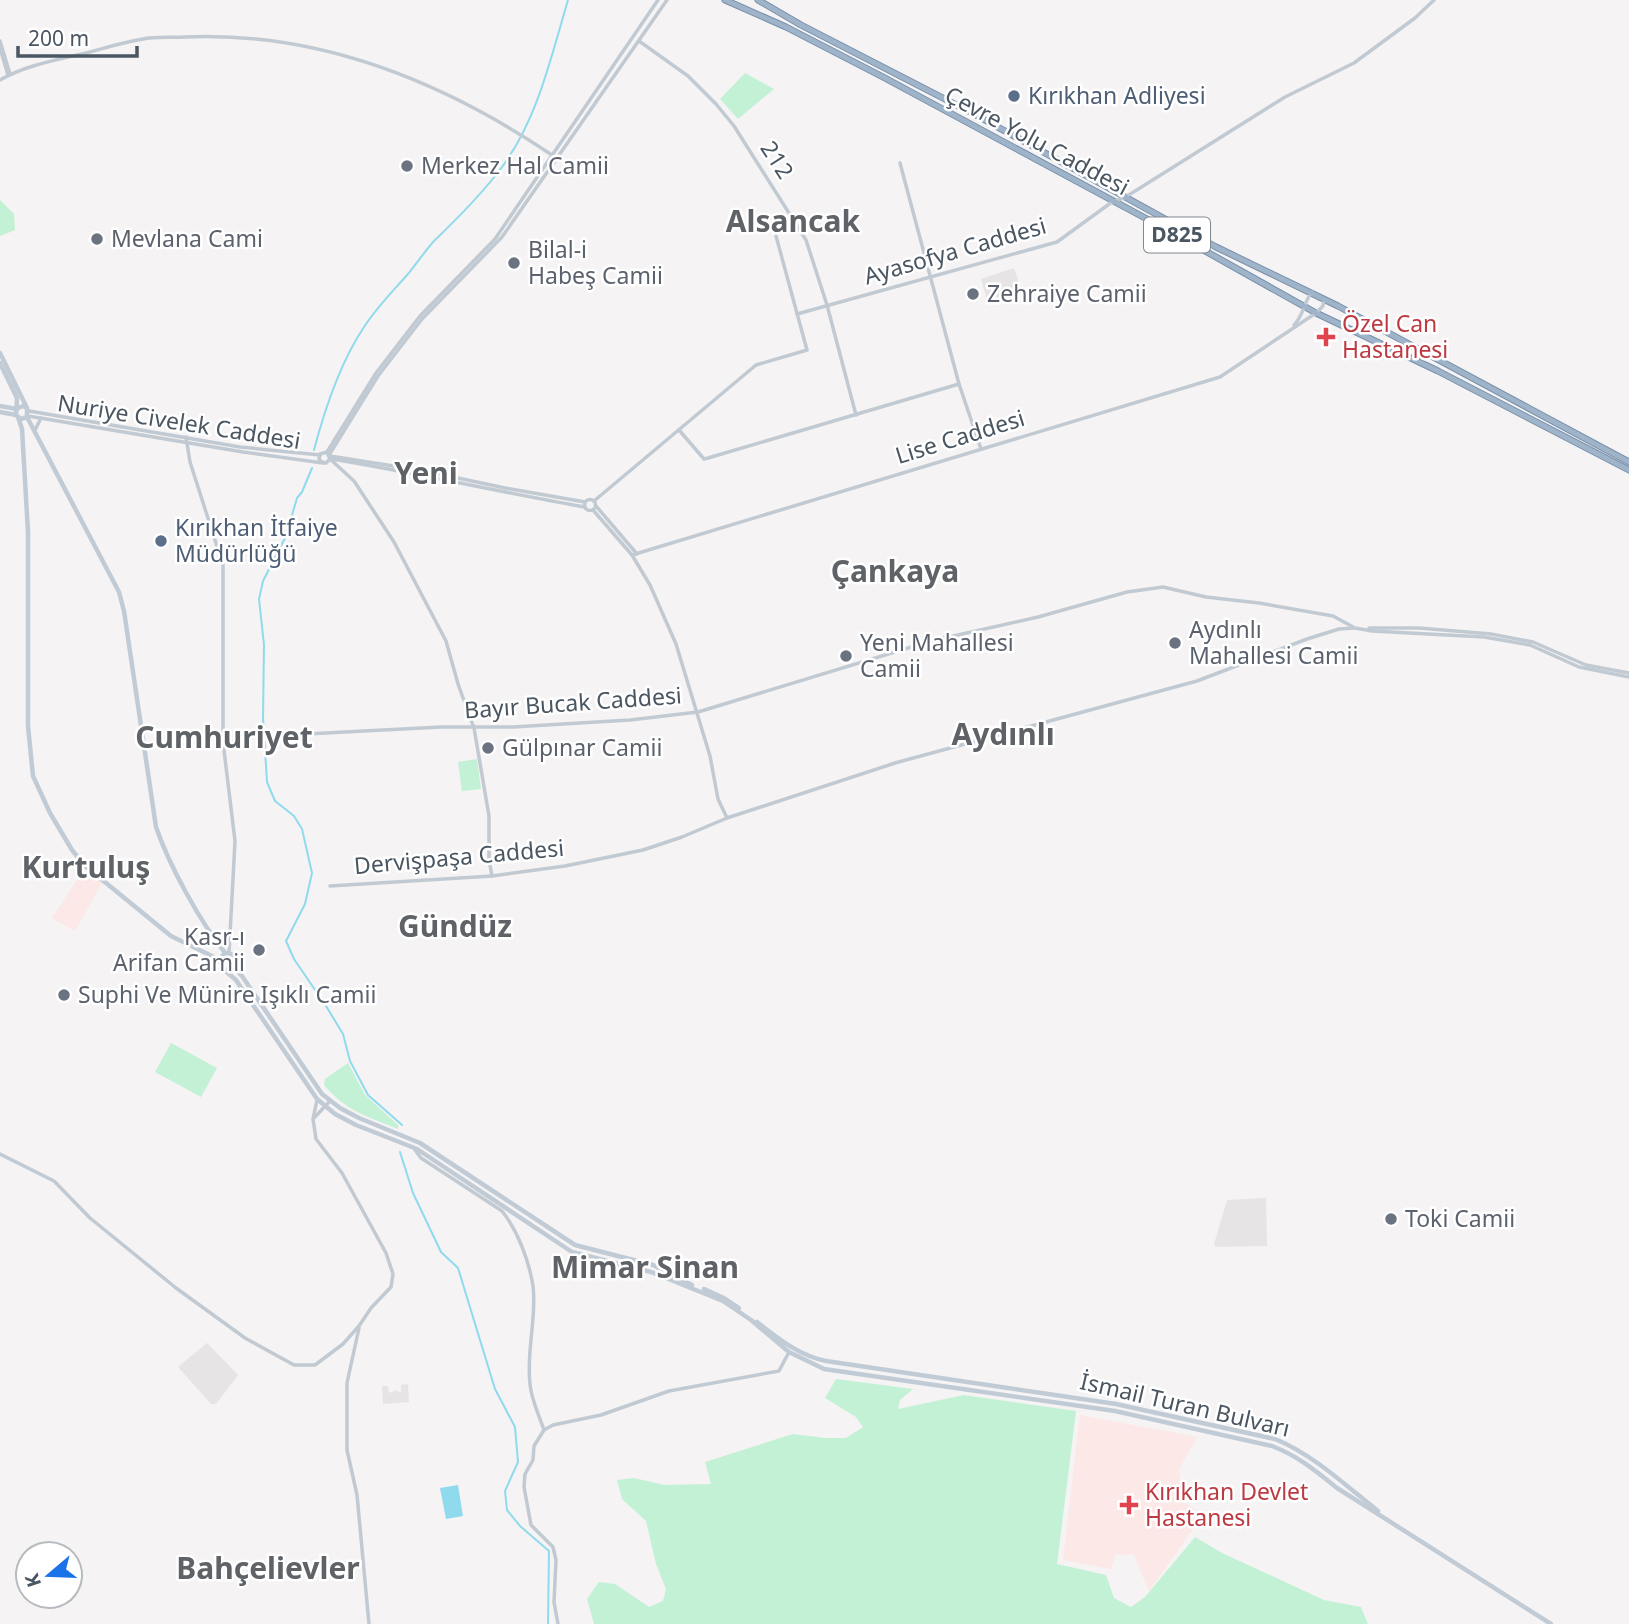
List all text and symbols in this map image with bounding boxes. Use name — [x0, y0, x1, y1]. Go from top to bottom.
scale bar — [18, 14, 136, 58]
text: 200 m — [28, 24, 89, 52]
street label: Çevre Yolu Caddesi — [940, 78, 1135, 202]
place label: Kırıkhan Adliyesi — [1028, 79, 1206, 111]
marker: Kırıkhan Adliyesi — [1006, 88, 1022, 104]
street label: 212 — [754, 134, 802, 185]
place label: Merkez Hal Camii — [421, 149, 609, 181]
marker: Merkez Hal Camii — [399, 158, 415, 174]
district label: Alsancak — [726, 200, 861, 241]
street label: Ayasofya Caddesi — [860, 209, 1050, 291]
road number: D825 — [1144, 218, 1210, 252]
place label: Mevlana Cami — [111, 222, 263, 254]
marker: Mevlana Cami — [89, 231, 105, 247]
place label: Bilal-i Habeş Camii — [528, 233, 663, 291]
marker: Bilal-i Habeş Camii — [506, 255, 522, 271]
place label: Zehraiye Camii — [987, 277, 1147, 309]
marker: Zehraiye Camii — [965, 286, 981, 302]
place label: Özel Can Hastanesi — [1342, 307, 1448, 365]
marker: Özel Can Hastanesi — [1316, 327, 1336, 347]
street label: Nuriye Civelek Caddesi — [55, 386, 303, 456]
street label: Lise Caddesi — [891, 401, 1028, 471]
district label: Yeni — [394, 452, 458, 493]
place label: Kırıkhan İtfaiye Müdürlüğü — [175, 511, 338, 569]
marker: Kırıkhan İtfaiye Müdürlüğü — [153, 533, 169, 549]
district label: Çankaya — [831, 550, 959, 591]
place label: Aydınlı Mahallesi Camii — [1189, 613, 1358, 671]
place label: Yeni Mahallesi Camii — [860, 626, 1014, 684]
marker: Aydınlı Mahallesi Camii — [1167, 635, 1183, 651]
marker: Yeni Mahallesi Camii — [838, 648, 854, 664]
street label: Bayır Bucak Caddesi — [463, 678, 683, 726]
district label: Aydınlı — [951, 713, 1055, 754]
district label: Cumhuriyet — [135, 716, 313, 757]
place label: Gülpınar Camii — [502, 731, 662, 763]
marker: Gülpınar Camii — [480, 740, 496, 756]
street label: Dervişpaşa Caddesi — [353, 831, 565, 881]
district label: Kurtuluş — [22, 846, 150, 887]
district label: Gündüz — [398, 905, 512, 946]
place label: Kasr-ı Arifan Camii — [113, 920, 245, 978]
marker: Kasr-ı Arifan Camii — [251, 942, 267, 958]
place label: Suphi Ve Münire Işıklı Camii — [78, 978, 376, 1010]
marker: Suphi Ve Münire Işıklı Camii — [56, 987, 72, 1003]
place label: Toki Camii — [1405, 1202, 1515, 1234]
marker: Toki Camii — [1383, 1211, 1399, 1227]
district label: Mimar Sinan — [551, 1246, 739, 1287]
street label: İsmail Turan Bulvarı — [1077, 1364, 1293, 1444]
place label: Kırıkhan Devlet Hastanesi — [1145, 1475, 1308, 1533]
marker: Kırıkhan Devlet Hastanesi — [1119, 1495, 1139, 1515]
north arrow — [14, 1540, 84, 1610]
district label: Bahçelievler — [176, 1547, 360, 1588]
text: K — [18, 1570, 47, 1591]

